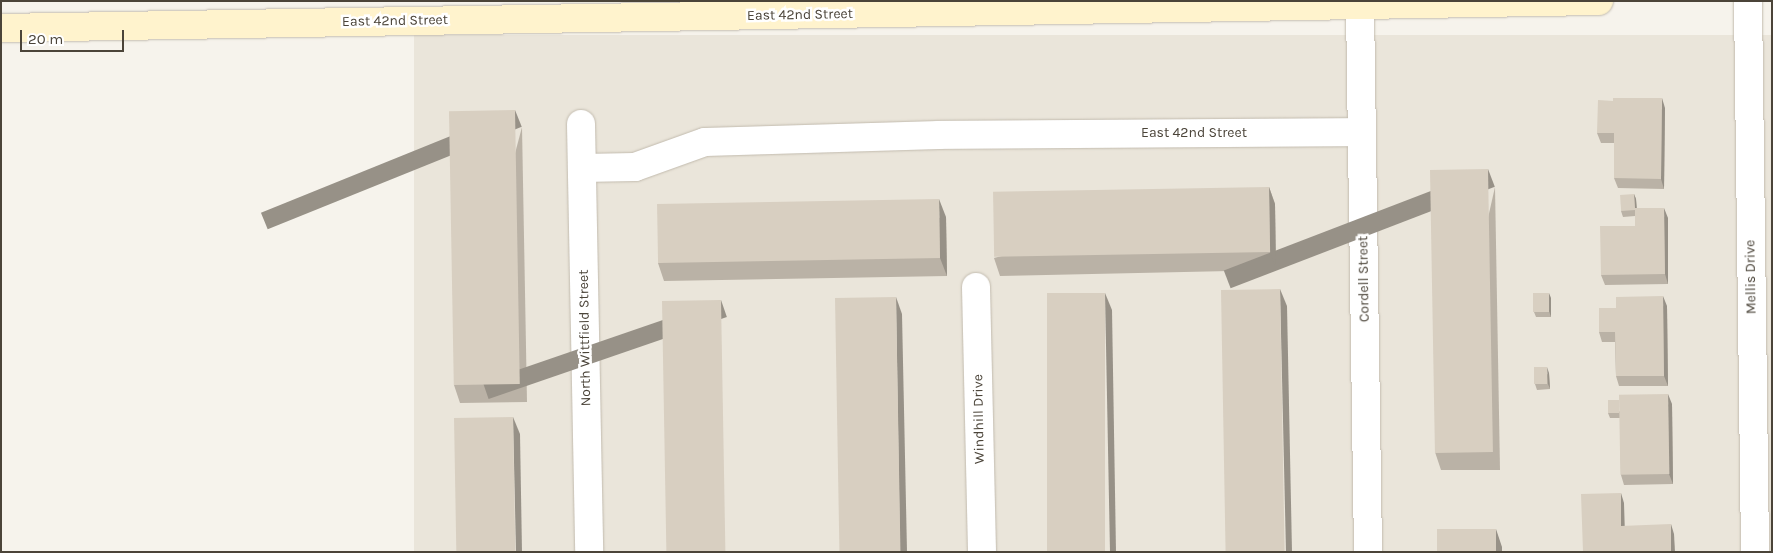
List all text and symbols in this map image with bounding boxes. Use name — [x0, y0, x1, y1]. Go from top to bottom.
street label: East 42nd Street — [747, 6, 853, 24]
street label: East 42nd Street — [342, 12, 448, 30]
scale bar — [22, 20, 126, 52]
text: 20 m — [28, 30, 63, 48]
street label: East 42nd Street — [1141, 125, 1247, 141]
street label: Cordell Street — [1355, 236, 1373, 322]
street label: Mellis Drive — [1742, 240, 1760, 314]
street label: North Wittfield Street — [575, 270, 595, 406]
street label: Windhill Drive — [970, 374, 988, 464]

